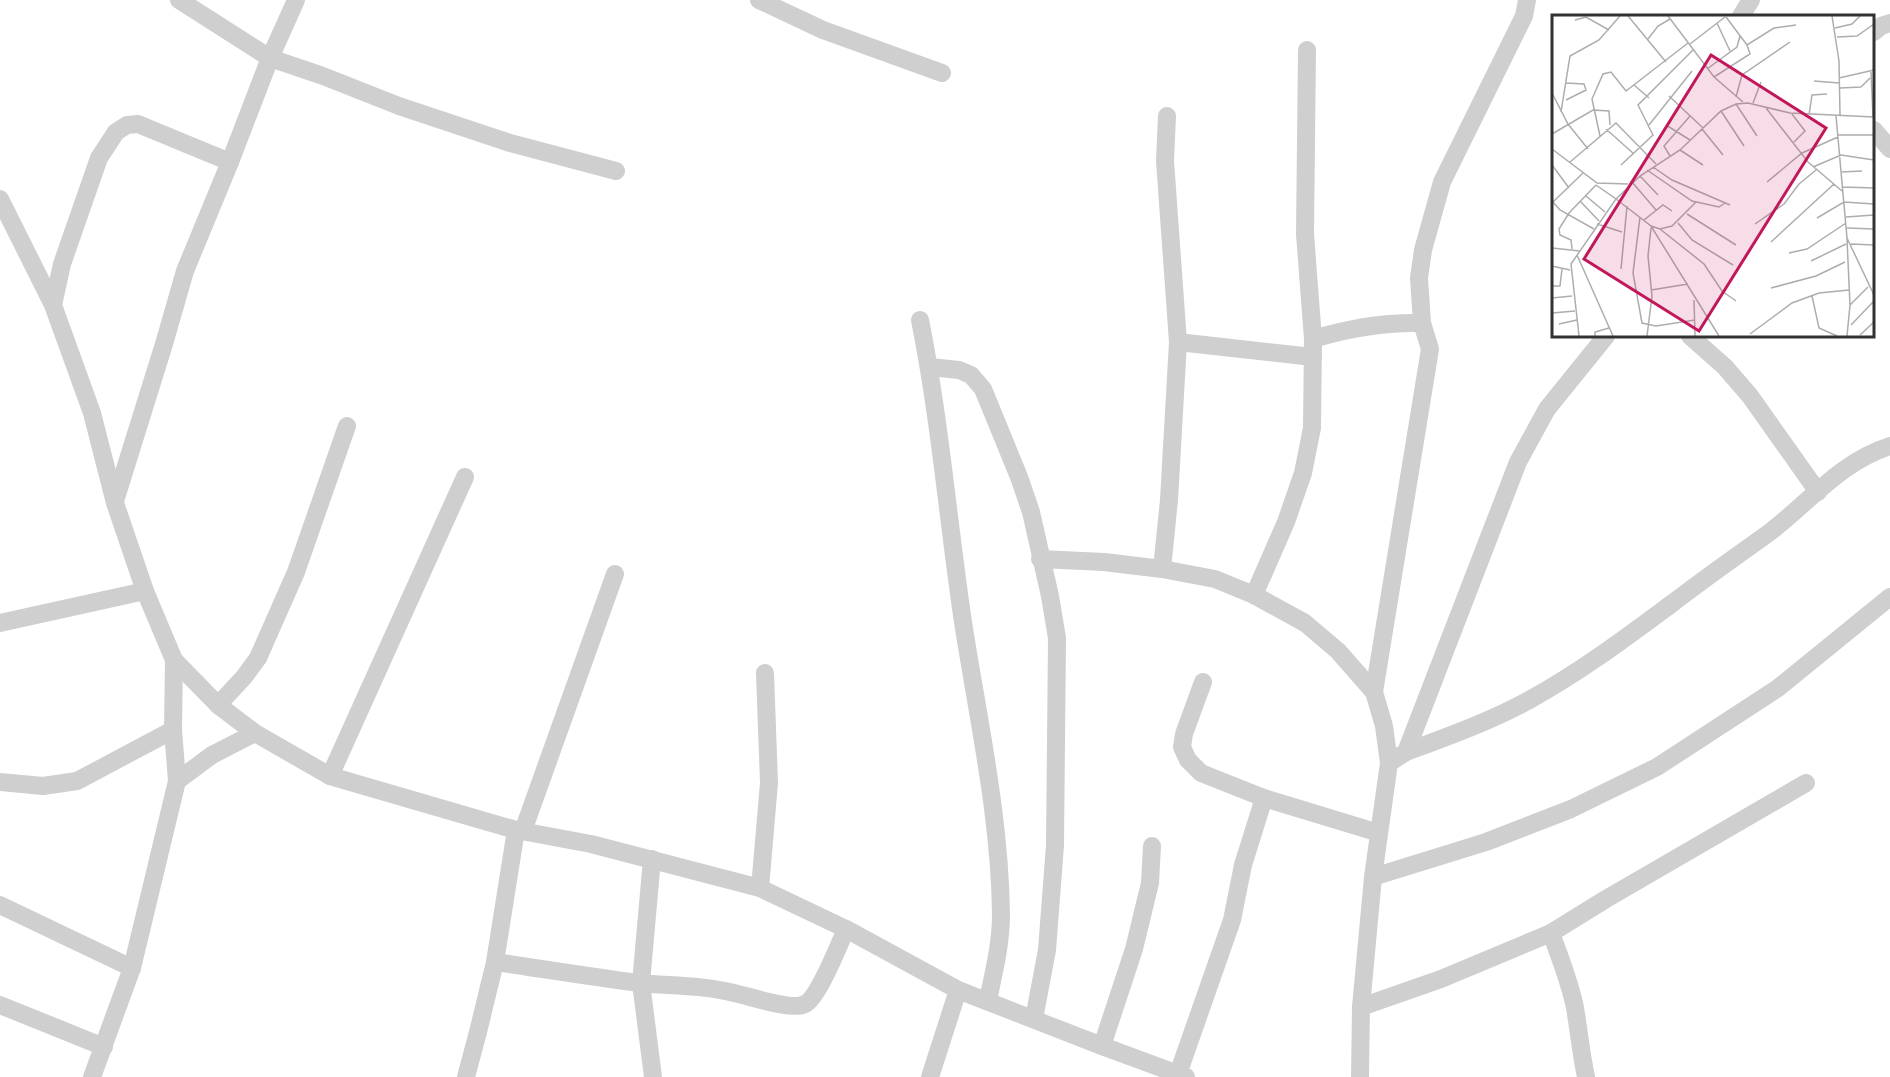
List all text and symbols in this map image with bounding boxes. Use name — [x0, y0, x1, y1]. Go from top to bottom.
inset map — [1552, 15, 1875, 338]

